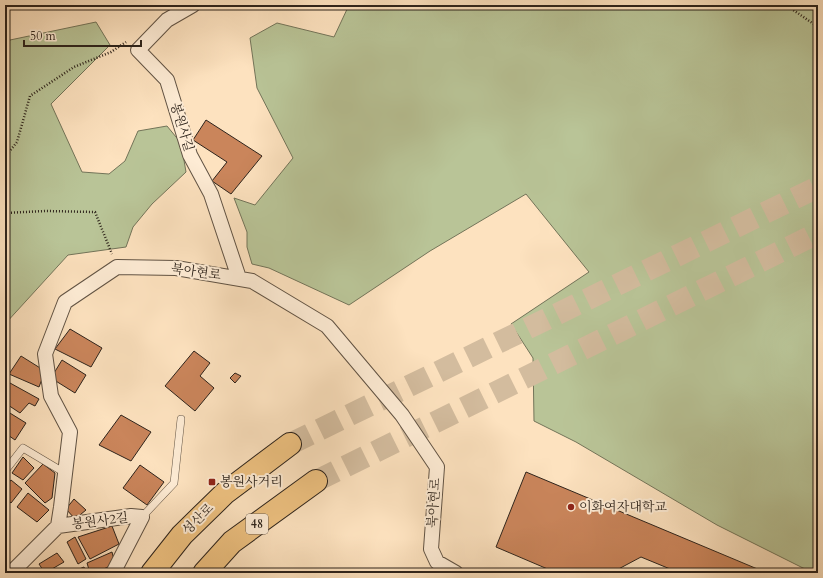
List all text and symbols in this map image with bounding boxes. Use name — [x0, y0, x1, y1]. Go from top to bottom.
scale bar — [24, 22, 141, 48]
text: 50 m — [30, 28, 57, 44]
street label: 봉원사길 — [166, 100, 198, 154]
street label: 북아현로 — [170, 260, 223, 284]
place label: 봉원사거리 — [220, 473, 283, 491]
marker: 봉원사거리 — [207, 477, 217, 487]
street label: 북아현로 — [423, 477, 445, 529]
place label: 이화여자대학교 — [579, 498, 667, 516]
street label: 성산로 — [178, 499, 218, 539]
marker: 이화여자대학교 — [566, 502, 576, 512]
street label: 봉원사2길 — [71, 509, 129, 533]
road number: 48 — [246, 514, 268, 534]

